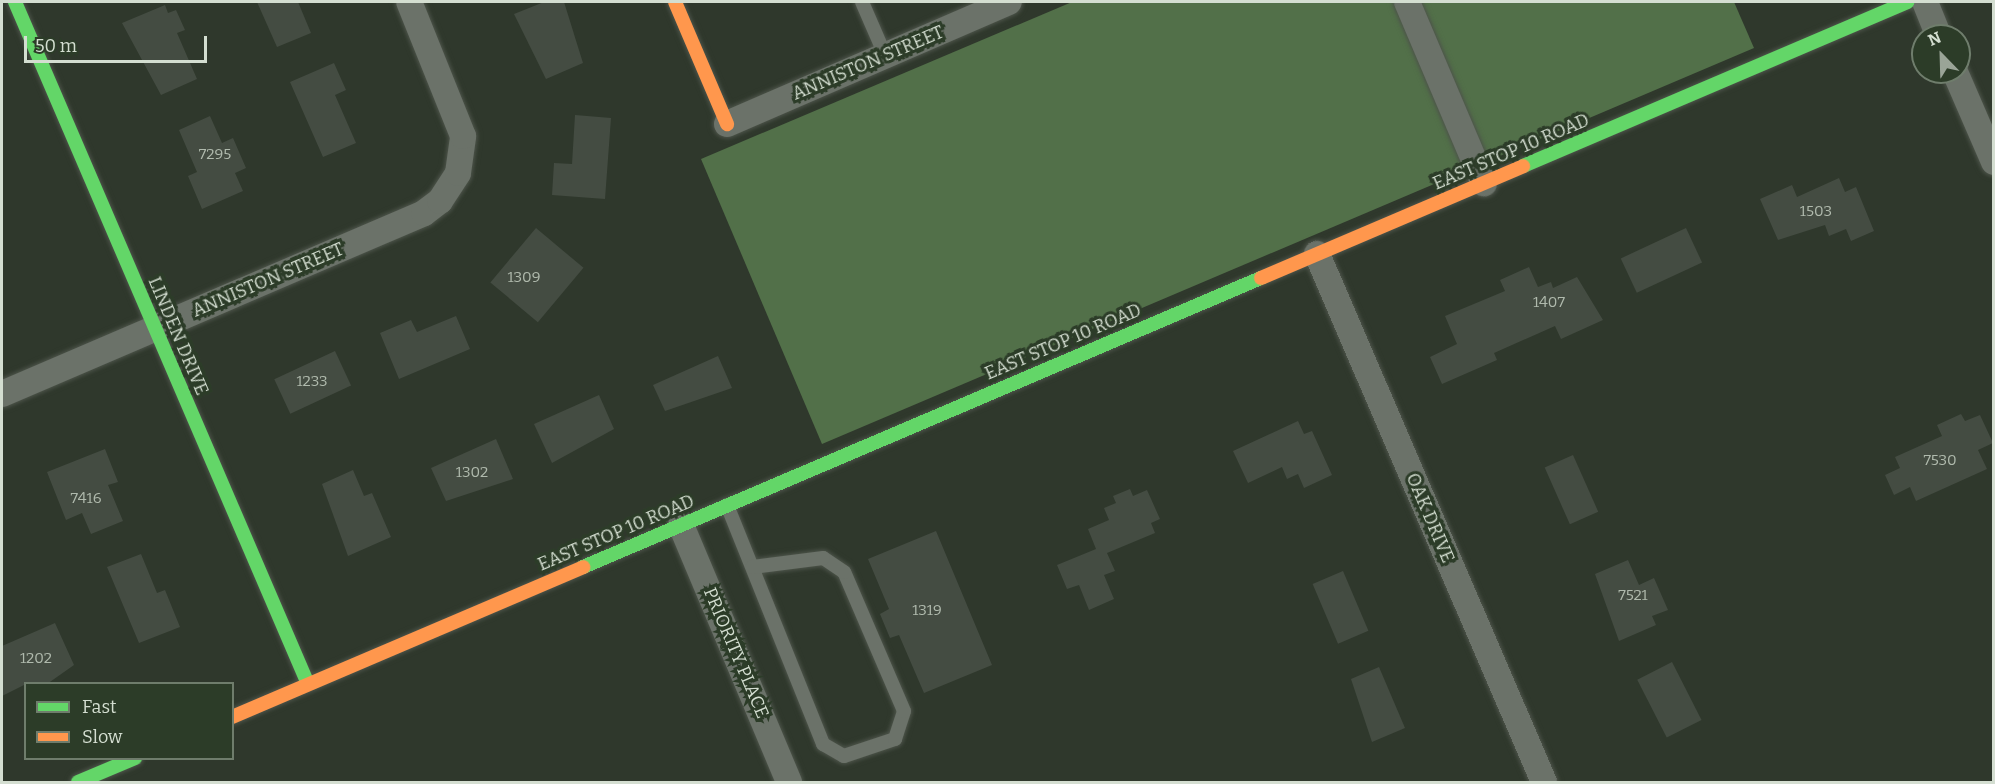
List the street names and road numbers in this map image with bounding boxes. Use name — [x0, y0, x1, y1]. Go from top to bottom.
street label: ANNISTON STREET — [789, 21, 947, 105]
street label: EAST STOP 10 ROAD — [1430, 109, 1592, 195]
street label: ANNISTON STREET — [189, 238, 347, 322]
street label: LINDEN DRIVE — [143, 274, 213, 398]
street label: EAST STOP 10 ROAD — [982, 299, 1144, 385]
street label: OAK DRIVE — [1401, 470, 1459, 566]
street label: EAST STOP 10 ROAD — [535, 490, 697, 576]
street label: PRIORITY PLACE — [699, 584, 773, 722]

